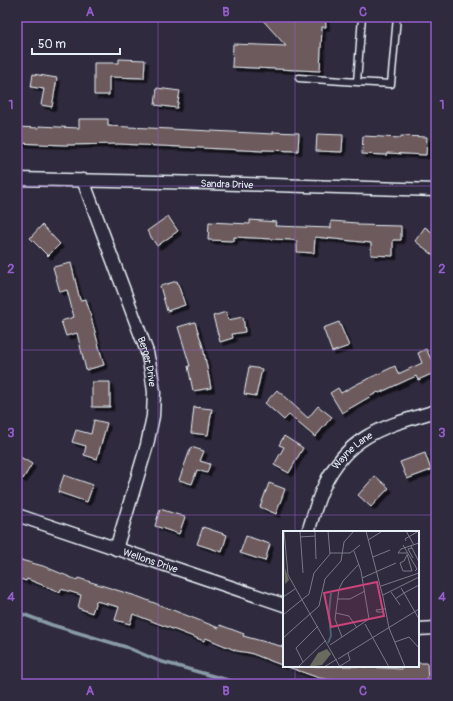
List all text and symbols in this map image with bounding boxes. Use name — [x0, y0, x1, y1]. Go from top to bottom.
text: A — [86, 4, 95, 20]
text: B — [222, 4, 230, 20]
text: C — [359, 4, 367, 20]
scale bar — [32, 30, 120, 56]
text: 50 m — [38, 37, 66, 52]
text: 1 — [8, 97, 14, 113]
text: 1 — [439, 97, 445, 113]
street label: Sandra Drive — [201, 178, 253, 191]
text: 2 — [7, 261, 15, 277]
text: 2 — [438, 261, 446, 277]
street label: Berger Drive — [135, 335, 158, 388]
text: 3 — [7, 425, 15, 441]
text: 3 — [438, 425, 446, 441]
street label: Wayne Lane — [330, 430, 375, 472]
inset map — [283, 531, 419, 667]
street label: Wellons Drive — [121, 546, 179, 576]
text: 4 — [7, 589, 15, 605]
text: 4 — [438, 589, 446, 605]
text: A — [86, 683, 95, 699]
text: B — [222, 683, 230, 699]
text: C — [359, 683, 367, 699]

